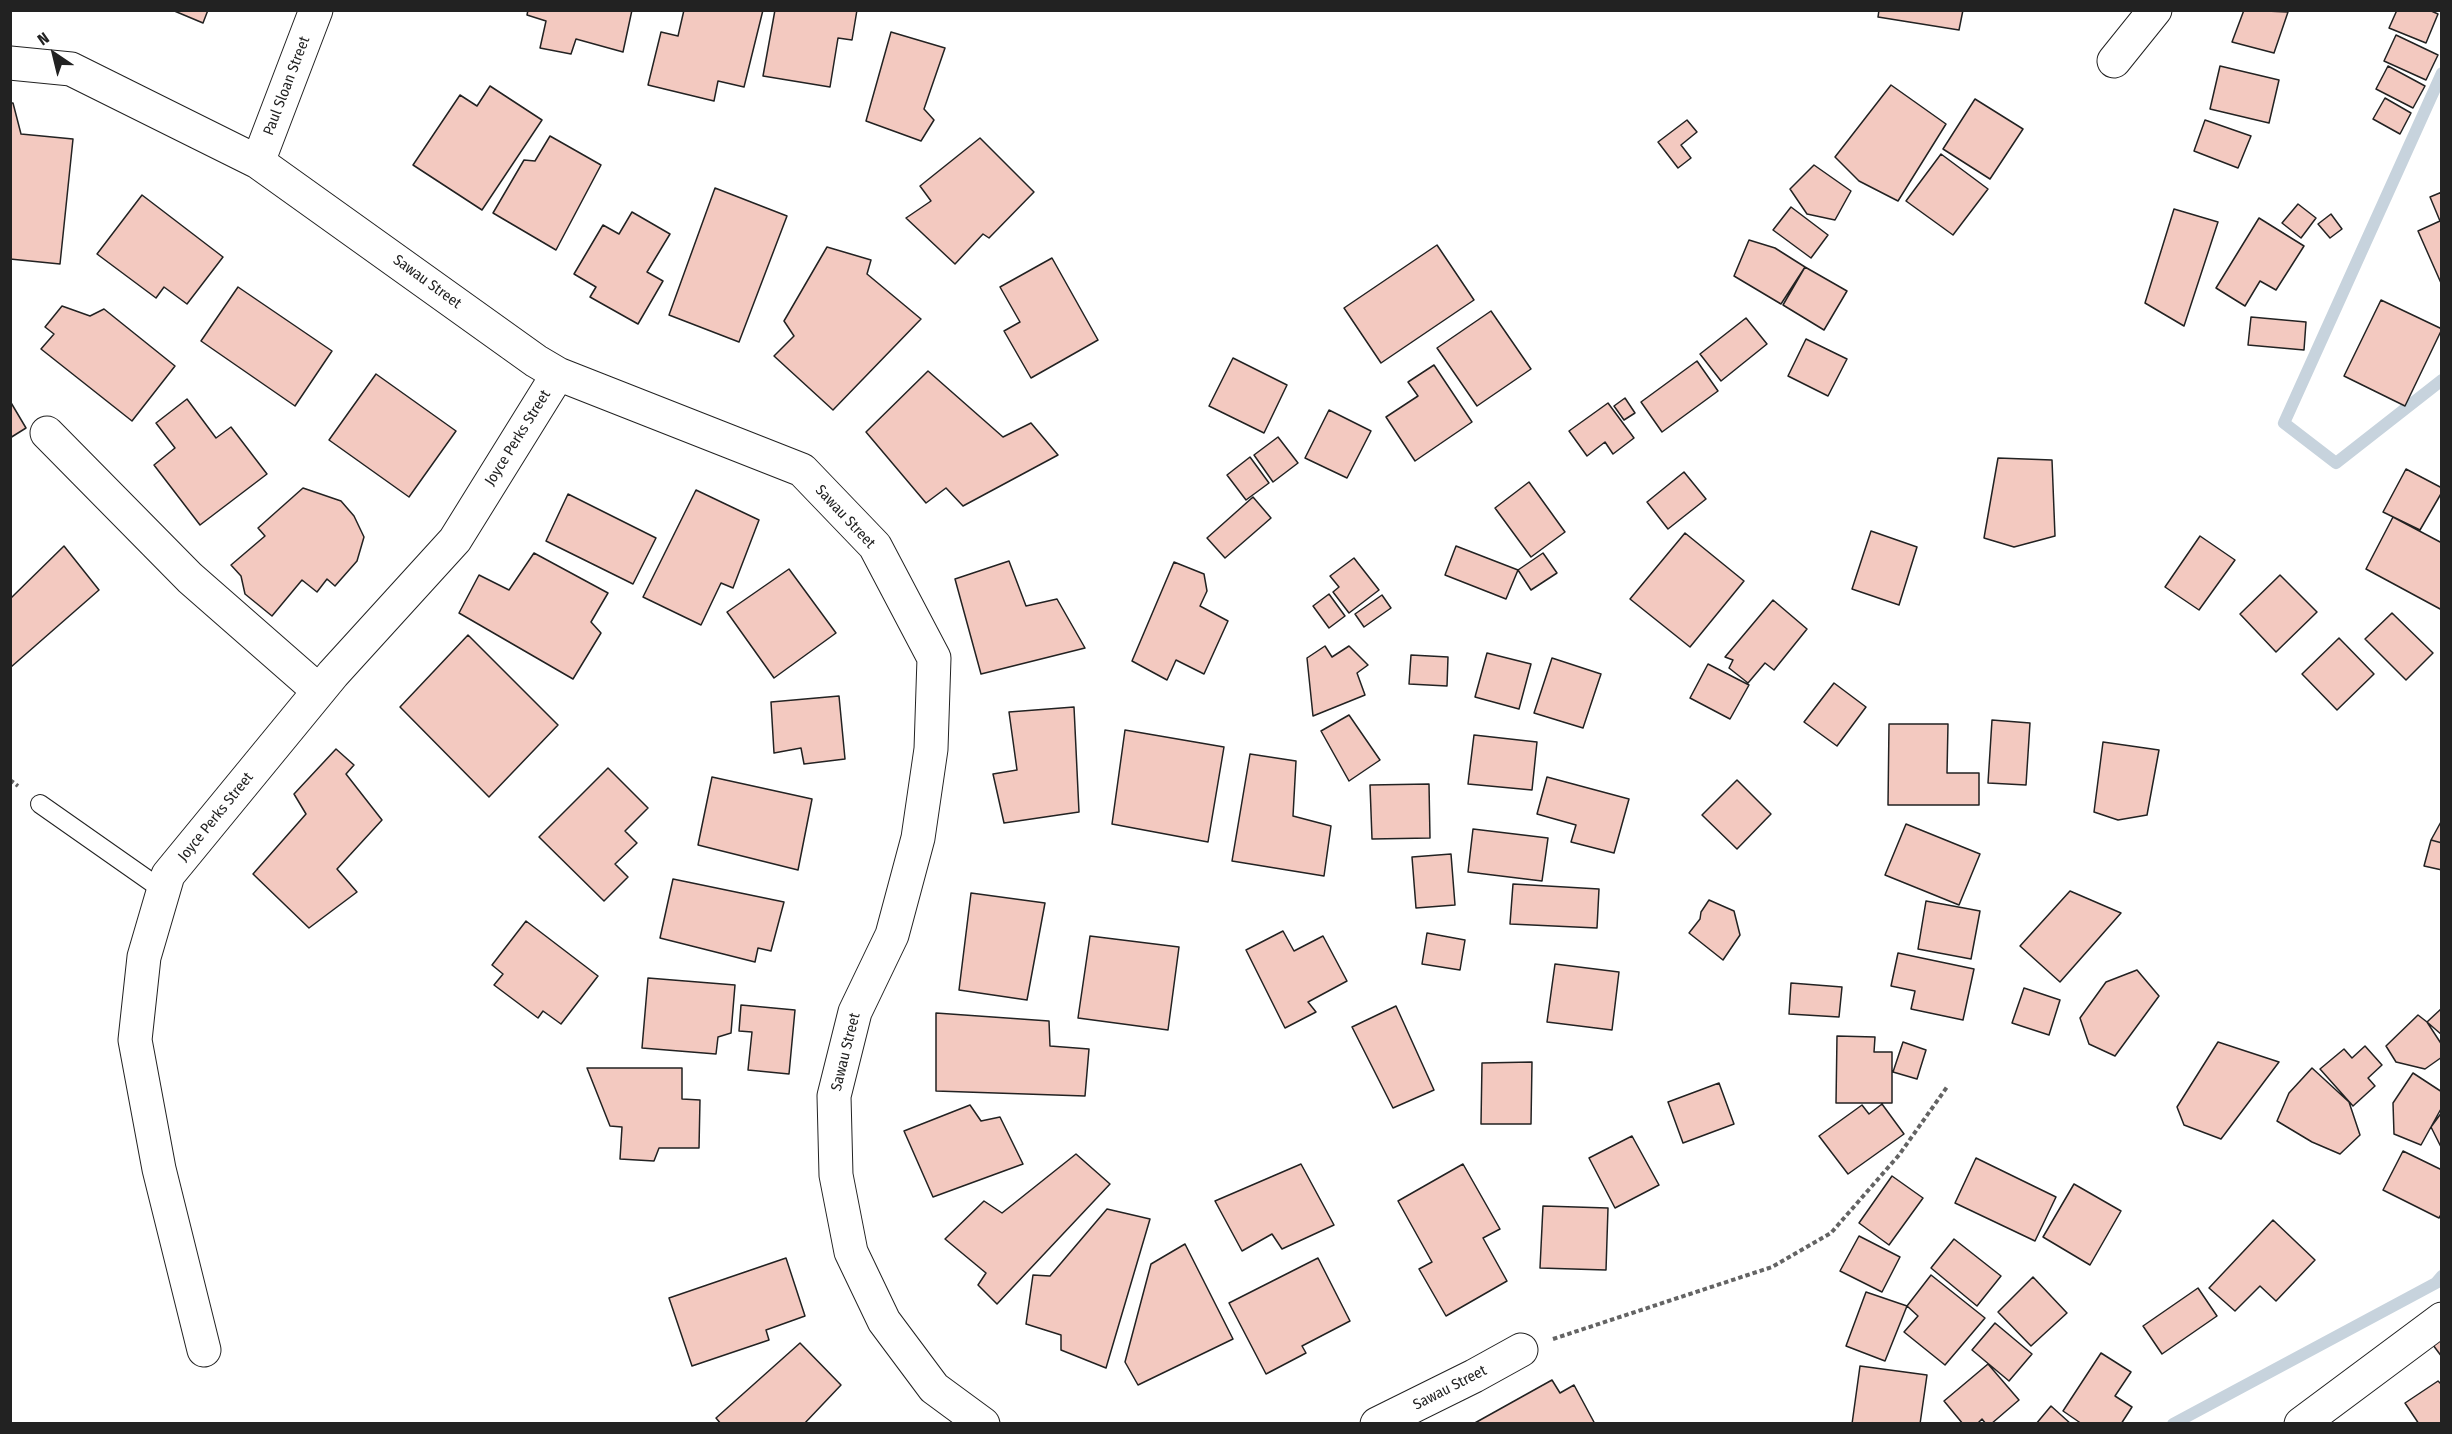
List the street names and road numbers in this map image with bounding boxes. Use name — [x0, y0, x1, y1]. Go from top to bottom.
street label: Paul Sloan Street — [260, 34, 314, 138]
street label: Sawau Street — [389, 251, 465, 313]
street label: Joyce Perks Street — [481, 387, 555, 489]
street label: Sawau Street — [811, 482, 879, 552]
street label: Joyce Perks Street — [175, 769, 257, 865]
street label: Sawau Street — [828, 1011, 864, 1093]
street label: Sawau Street — [1410, 1362, 1490, 1414]

